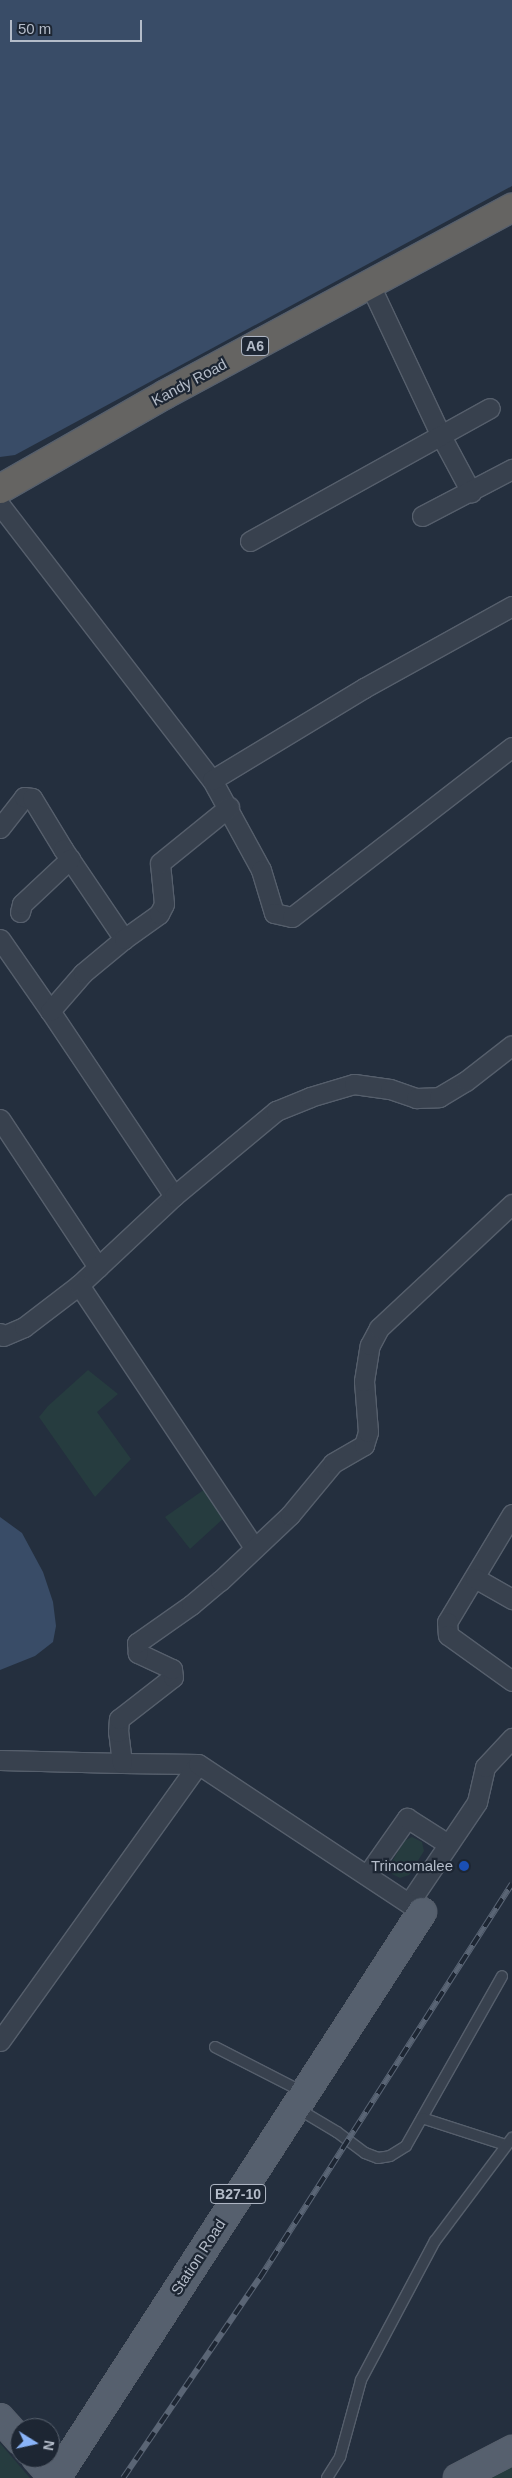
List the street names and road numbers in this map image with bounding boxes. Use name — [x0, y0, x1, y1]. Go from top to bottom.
road number: A6 — [240, 334, 270, 358]
street label: Kandy Road — [148, 355, 230, 409]
road number: B27-10 — [209, 2182, 267, 2206]
street label: Station Road — [167, 2216, 229, 2298]

